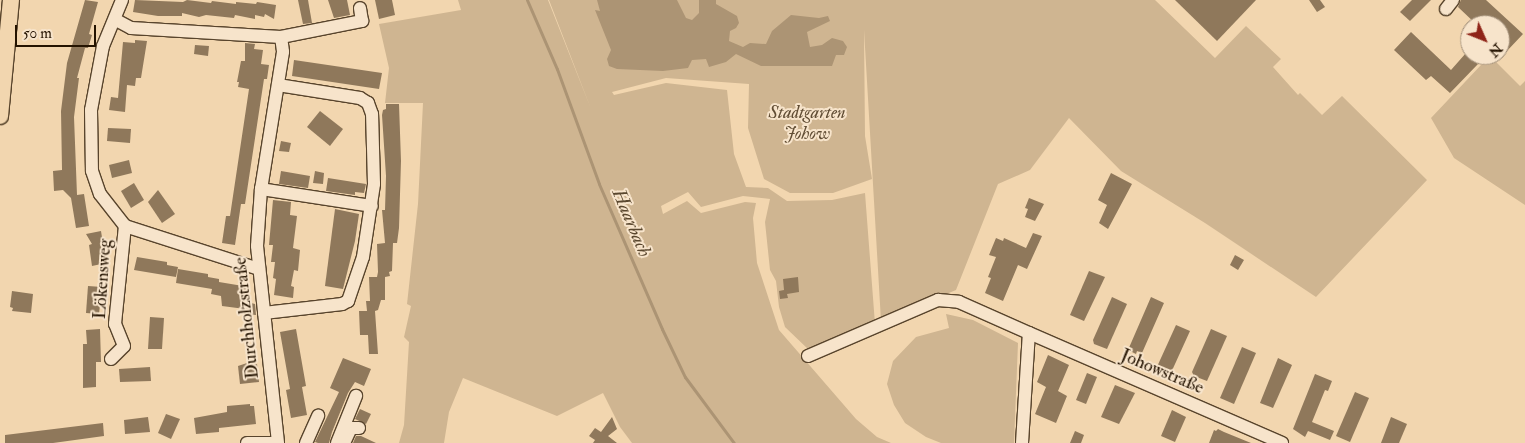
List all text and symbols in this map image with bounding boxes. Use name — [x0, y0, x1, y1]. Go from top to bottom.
scale bar — [18, 15, 99, 47]
north arrow — [1460, 15, 1510, 65]
text: 50 m — [23, 24, 52, 43]
text: N — [1485, 40, 1506, 60]
park label: Stadtgarten Johow — [768, 103, 846, 146]
water label: Haarbach — [606, 185, 656, 261]
street label: Lökensweg — [89, 238, 117, 320]
street label: Durchholzstraße — [230, 256, 264, 380]
street label: Johowstraße — [1117, 345, 1207, 399]

